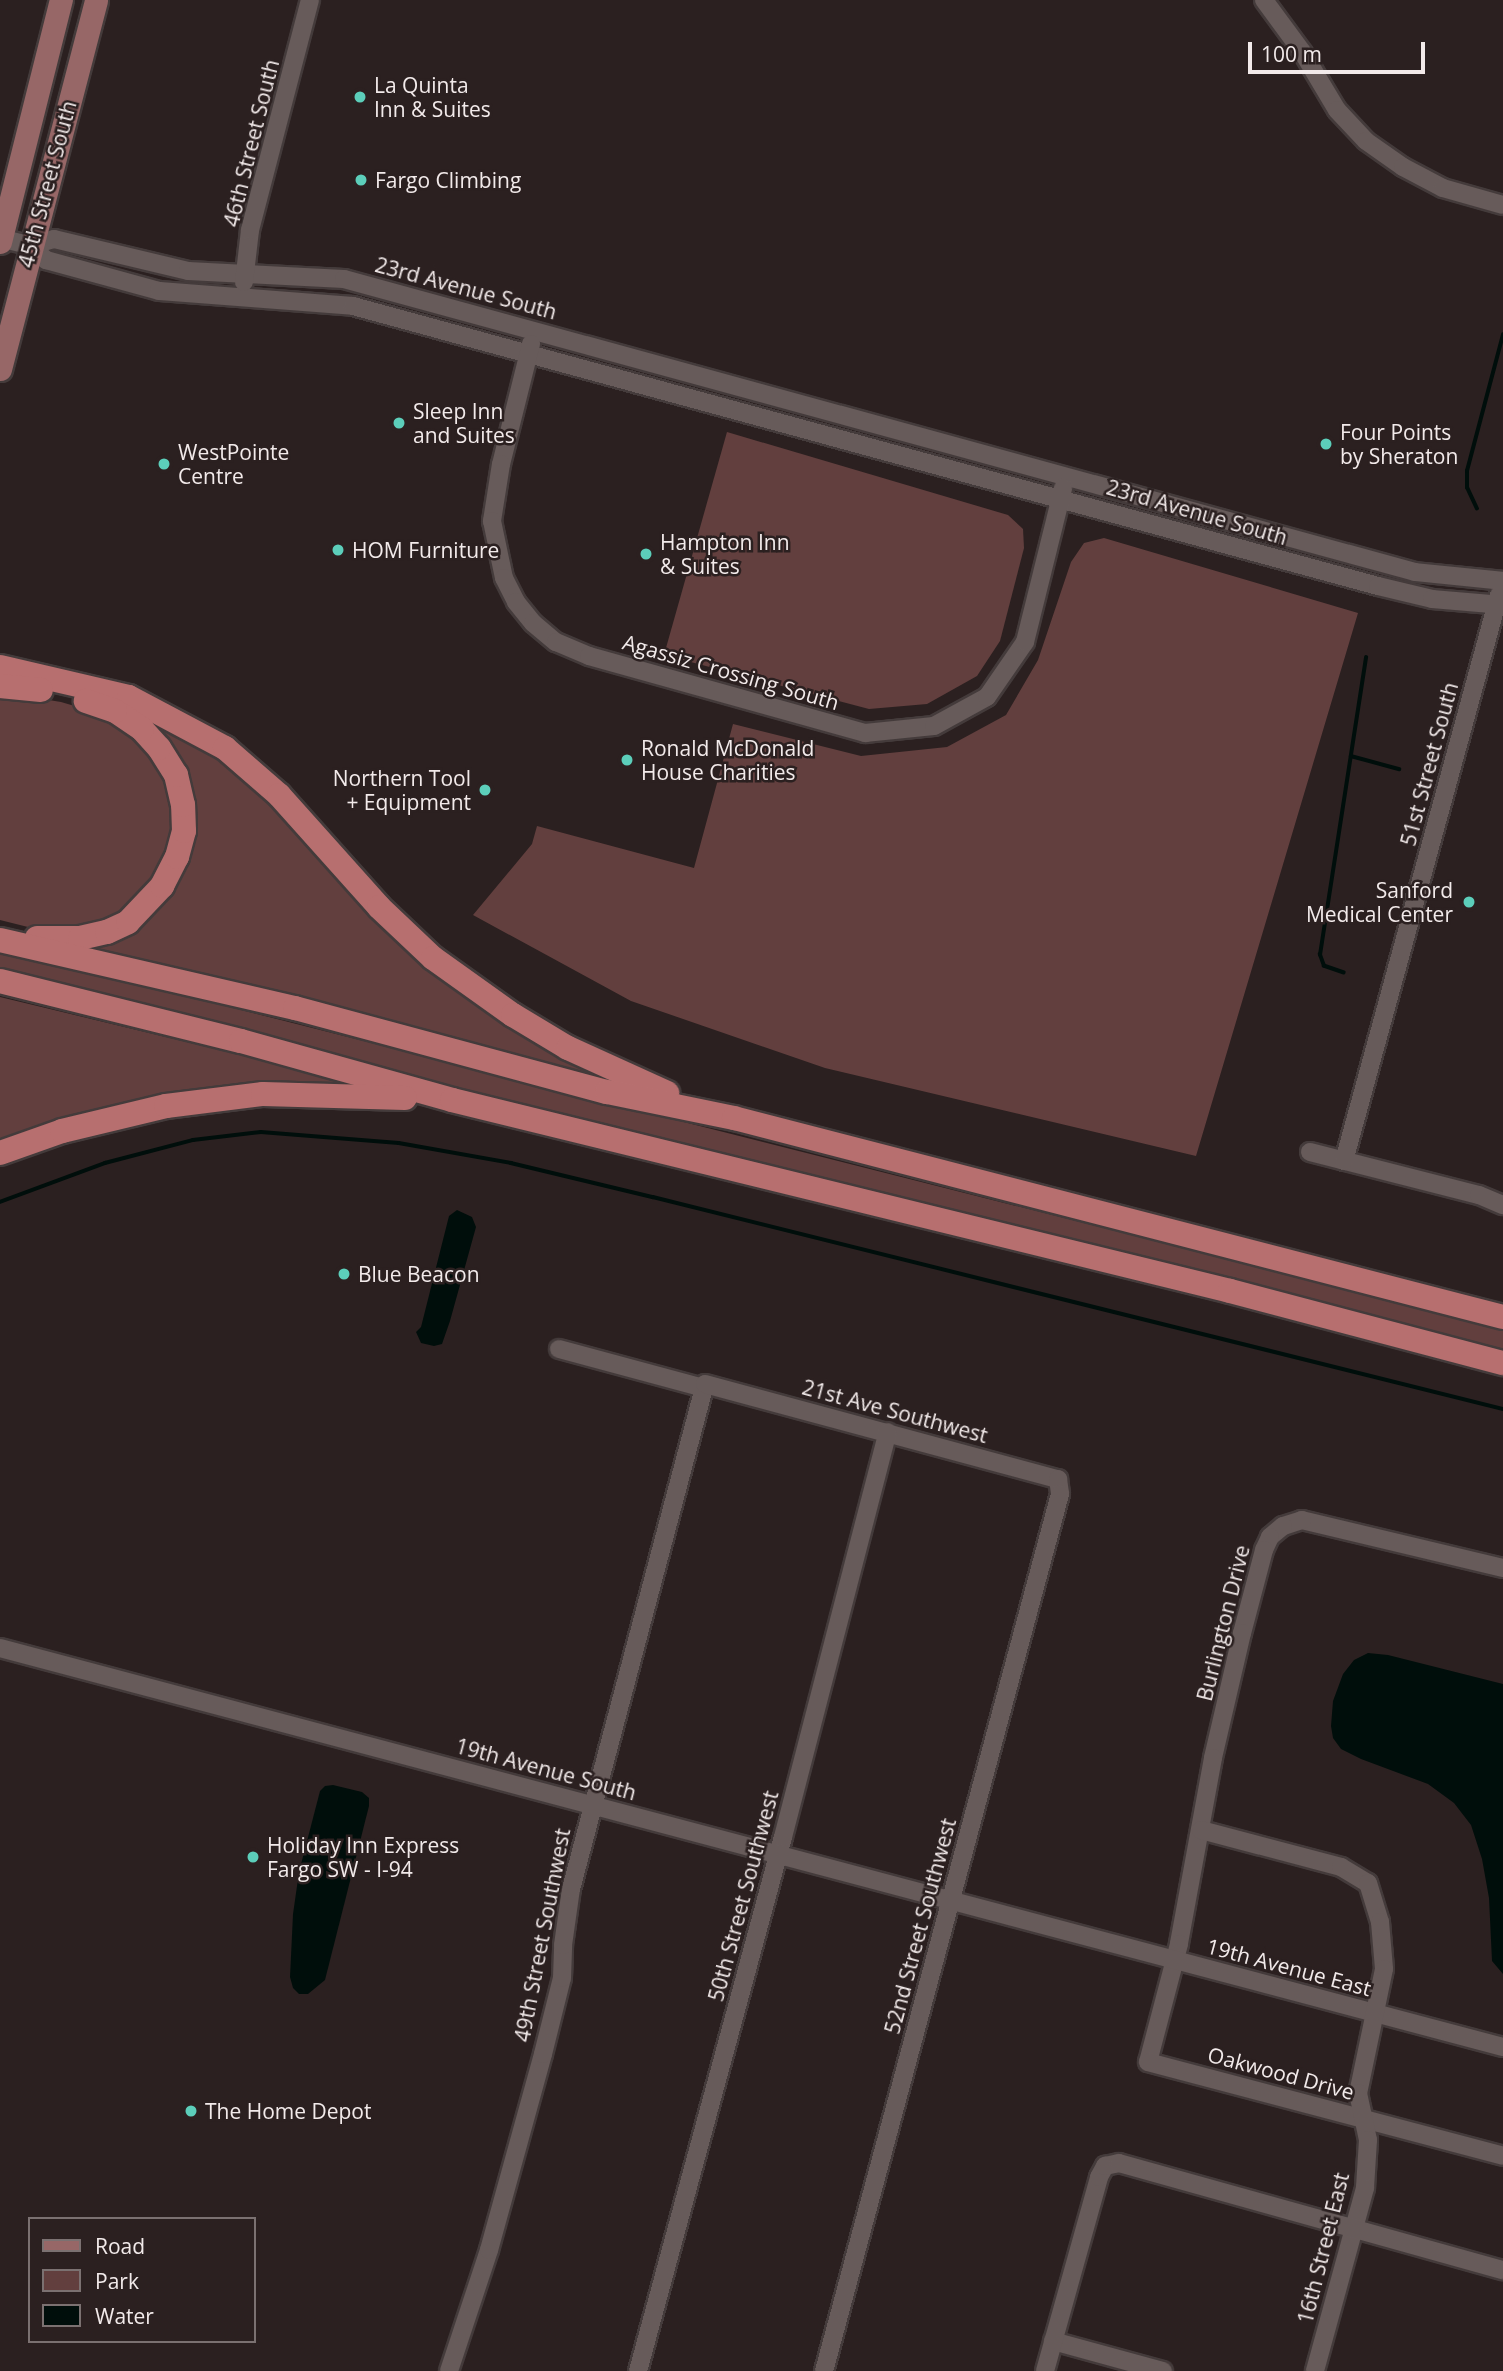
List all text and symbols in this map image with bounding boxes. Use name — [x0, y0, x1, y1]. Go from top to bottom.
scale bar — [1251, 28, 1428, 72]
text: 100 m — [1261, 40, 1322, 68]
street label: 46th Street South — [218, 57, 284, 229]
place label: La Quinta Inn & Suites — [374, 72, 491, 122]
marker: La Quinta Inn & Suites — [352, 89, 368, 105]
street label: 45th Street South — [13, 98, 81, 270]
place label: Fargo Climbing — [375, 167, 521, 193]
marker: Fargo Climbing — [353, 172, 369, 188]
street label: 23rd Avenue South — [372, 252, 560, 324]
place label: Sleep Inn and Suites — [413, 398, 515, 448]
marker: Sleep Inn and Suites — [391, 415, 407, 431]
place label: Four Points by Sheraton — [1340, 419, 1458, 469]
marker: Four Points by Sheraton — [1318, 436, 1334, 452]
place label: WestPointe Centre — [178, 439, 289, 489]
marker: WestPointe Centre — [156, 456, 172, 472]
street label: 23rd Avenue South — [1104, 474, 1290, 550]
place label: Hampton Inn & Suites — [660, 529, 790, 579]
place label: HOM Furniture — [352, 537, 499, 563]
marker: HOM Furniture — [330, 542, 346, 558]
marker: Hampton Inn & Suites — [638, 546, 654, 562]
street label: Agassiz Crossing South — [620, 629, 842, 715]
street label: 51st Street South — [1395, 679, 1463, 849]
place label: Ronald McDonald House Charities — [641, 735, 814, 785]
marker: Ronald McDonald House Charities — [619, 752, 635, 768]
place label: Northern Tool + Equipment — [333, 765, 471, 815]
marker: Northern Tool + Equipment — [477, 782, 493, 798]
place label: Sanford Medical Center — [1306, 877, 1453, 927]
marker: Sanford Medical Center — [1459, 892, 1479, 912]
place label: Blue Beacon — [358, 1261, 480, 1287]
marker: Blue Beacon — [336, 1266, 352, 1282]
street label: 21st Ave Southwest — [800, 1374, 990, 1448]
street label: Burlington Drive — [1191, 1542, 1255, 1704]
street label: 19th Avenue South — [453, 1733, 639, 1805]
street label: 50th Street Southwest — [703, 1788, 783, 2004]
street label: 52nd Street Southwest — [879, 1815, 961, 2037]
street label: 49th Street Southwest — [509, 1826, 575, 2044]
place label: Holiday Inn Express Fargo SW - I-94 — [267, 1832, 459, 1882]
marker: Holiday Inn Express Fargo SW - I-94 — [245, 1849, 261, 1865]
street label: 19th Avenue East — [1204, 1933, 1374, 2001]
street label: Oakwood Drive — [1205, 2041, 1357, 2105]
place label: The Home Depot — [205, 2098, 371, 2124]
marker: The Home Depot — [183, 2103, 199, 2119]
street label: 16th Street East — [1292, 2170, 1354, 2326]
legend — [28, 2217, 256, 2343]
text: Road — [95, 2232, 145, 2260]
text: Park — [95, 2267, 139, 2295]
text: Water — [95, 2302, 154, 2330]

